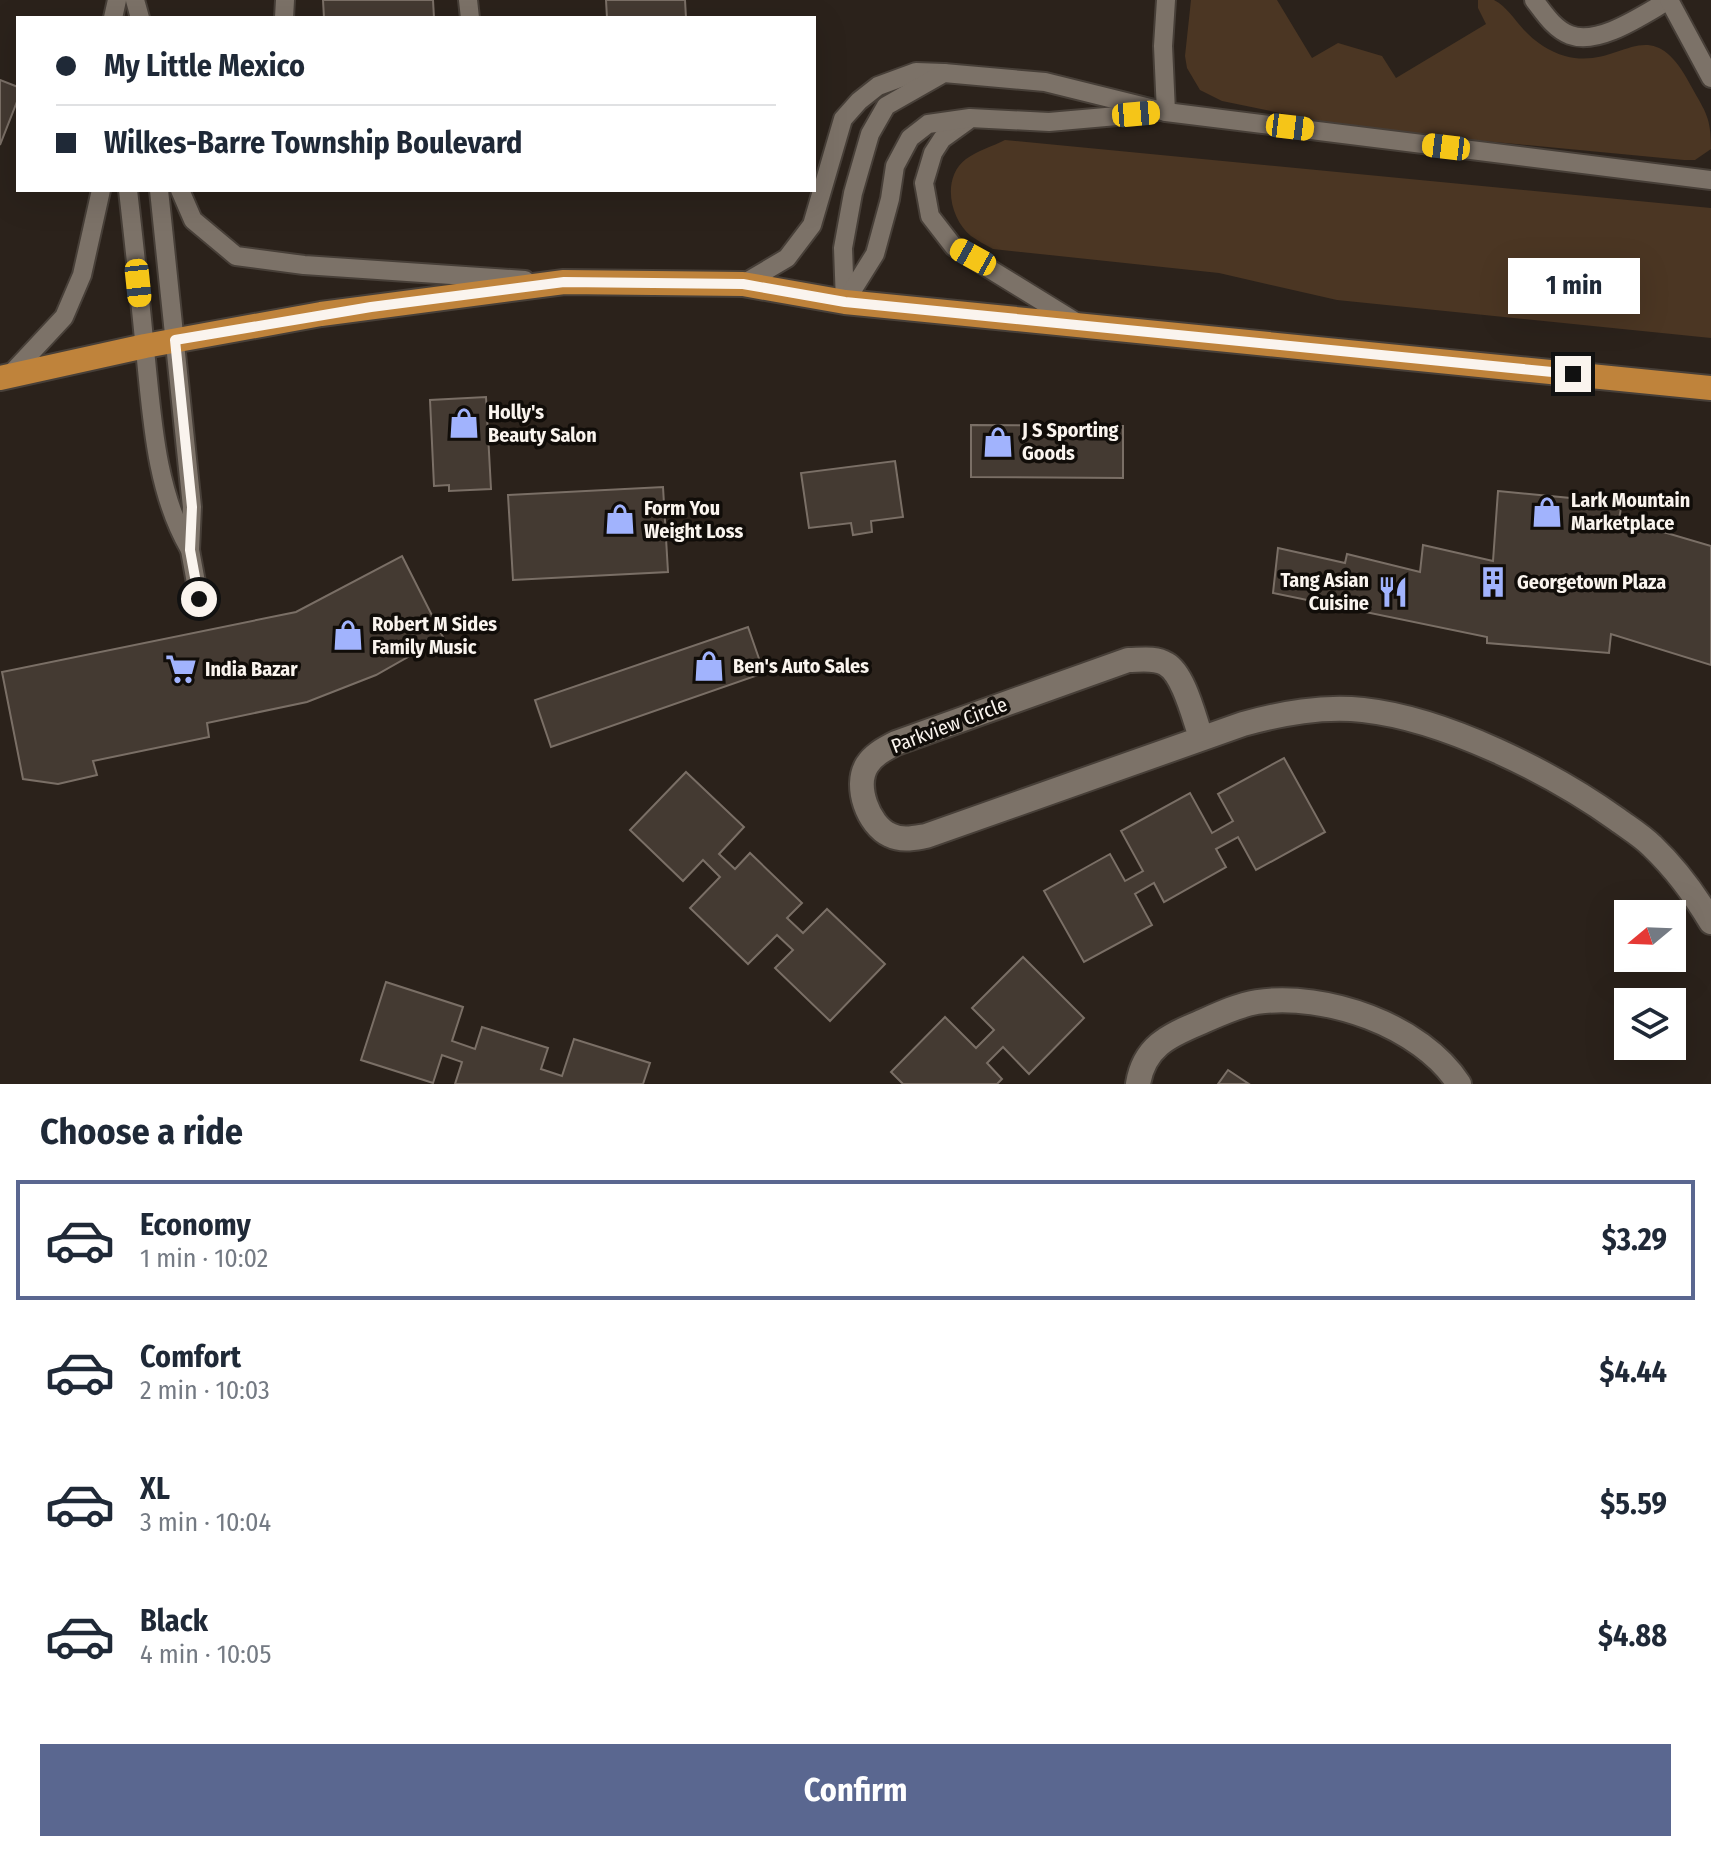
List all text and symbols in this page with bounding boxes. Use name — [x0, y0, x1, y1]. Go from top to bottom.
text: My Little Mexico — [104, 48, 305, 84]
car — [1111, 100, 1161, 128]
car — [1265, 112, 1315, 142]
text: Wilkes-Barre Township Boulevard — [104, 125, 522, 161]
car — [1421, 132, 1471, 162]
car — [946, 235, 1000, 279]
car — [124, 258, 152, 308]
callout: 1 min — [1507, 258, 1639, 314]
text: 1 min — [1546, 270, 1602, 301]
route end — [1555, 356, 1591, 392]
place label: Holly's Beauty Salon — [488, 400, 597, 447]
shop icon: Holly's Beauty Salon — [447, 406, 481, 440]
place label: J S Sporting Goods — [1021, 418, 1118, 465]
shop icon: J S Sporting Goods — [981, 425, 1015, 459]
place label: Lark Mountain Marketplace — [1571, 488, 1690, 535]
shop icon: Lark Mountain Marketplace — [1530, 495, 1564, 529]
place label: Form You Weight Loss — [644, 496, 743, 543]
shop icon: Form You Weight Loss — [603, 502, 637, 536]
building icon: Georgetown Plaza — [1476, 565, 1510, 599]
place label: Tang Asian Cuisine — [1280, 568, 1369, 615]
place label: Georgetown Plaza — [1517, 570, 1666, 594]
restaurant icon: Tang Asian Cuisine — [1376, 575, 1410, 609]
route start — [181, 581, 217, 617]
place label: Robert M Sides Family Music — [372, 612, 497, 659]
shop icon: Robert M Sides Family Music — [331, 618, 365, 652]
shop icon: Ben's Auto Sales — [692, 649, 726, 683]
supermarket icon: India Bazar — [164, 652, 198, 686]
place label: Ben's Auto Sales — [733, 654, 869, 678]
place label: India Bazar — [205, 657, 298, 681]
street label: Parkview Circle — [888, 692, 1010, 758]
north arrow — [1614, 900, 1686, 972]
map controls — [1614, 900, 1686, 1060]
button: layers — [1614, 988, 1686, 1060]
text: Choose a ride — [40, 1110, 243, 1154]
icon: car — [44, 1204, 116, 1276]
text: Economy — [140, 1207, 251, 1243]
text: $3.29 — [1602, 1222, 1667, 1258]
text: 1 min · 10:02 — [140, 1243, 268, 1274]
icon: car — [44, 1336, 116, 1408]
text: Comfort — [140, 1339, 241, 1375]
text: $4.44 — [1600, 1354, 1667, 1390]
text: 2 min · 10:03 — [140, 1375, 270, 1406]
icon: car — [44, 1468, 116, 1540]
text: XL — [140, 1471, 170, 1507]
text: $5.59 — [1600, 1486, 1667, 1522]
text: 3 min · 10:04 — [140, 1507, 271, 1538]
icon: car — [44, 1600, 116, 1672]
text: Black — [140, 1603, 208, 1639]
text: $4.88 — [1598, 1618, 1667, 1654]
text: 4 min · 10:05 — [140, 1639, 271, 1670]
button: Confirm — [40, 1744, 1671, 1836]

